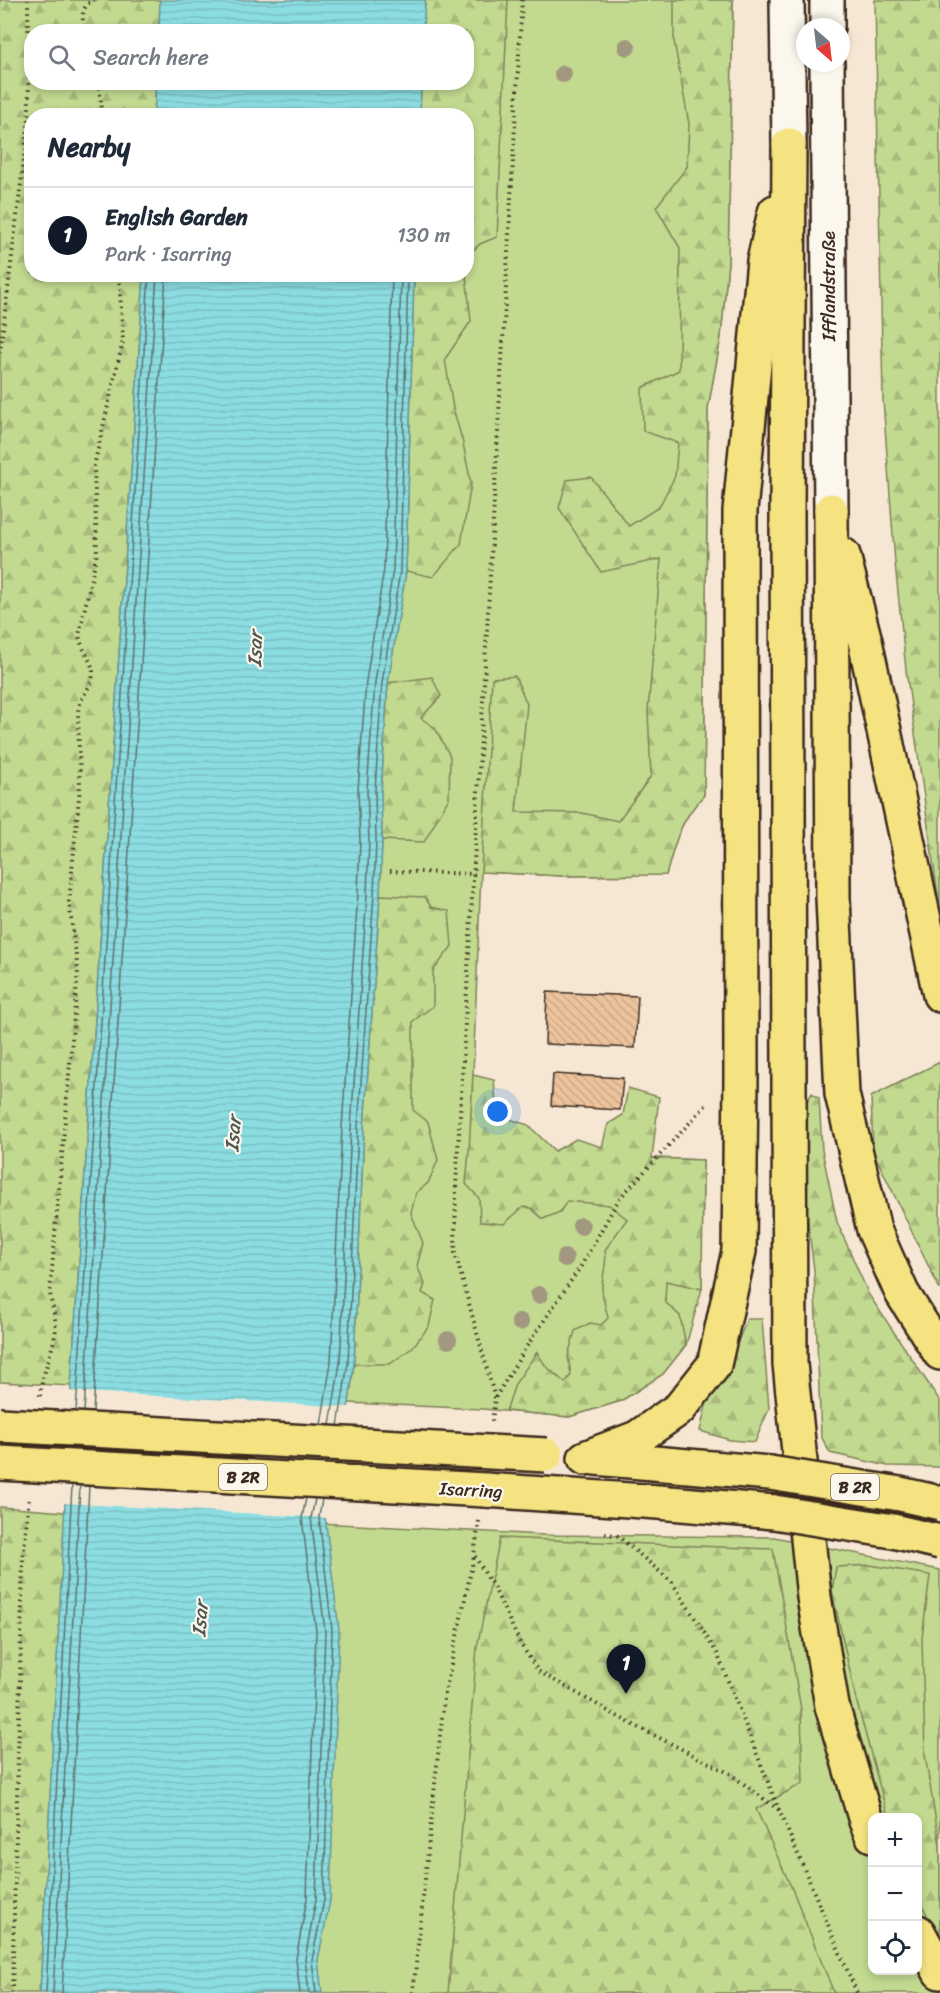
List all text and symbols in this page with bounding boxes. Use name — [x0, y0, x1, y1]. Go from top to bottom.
north arrow — [796, 18, 850, 72]
search box — [24, 24, 474, 90]
text: Search here — [93, 38, 209, 77]
icon: search — [45, 41, 78, 74]
text: Nearby — [48, 124, 130, 170]
text: English Garden — [105, 198, 248, 237]
text: 1 — [63, 218, 72, 253]
text: 130 m — [397, 218, 450, 253]
street label: Ifflandstraße — [813, 231, 845, 342]
text: Park · Isarring — [105, 237, 232, 272]
water label: Isar — [237, 627, 273, 668]
your location — [483, 1097, 512, 1126]
water label: Isar — [214, 1111, 252, 1154]
road number: B 2R — [219, 1464, 267, 1490]
street label: Isarring — [438, 1472, 503, 1508]
road number: B 2R — [831, 1474, 879, 1500]
water label: Isar — [181, 1596, 219, 1639]
pin: 1 — [606, 1644, 646, 1694]
map controls — [868, 1813, 922, 1975]
button: + — [868, 1813, 922, 1867]
button: − — [868, 1867, 922, 1921]
button: locate — [868, 1921, 922, 1975]

